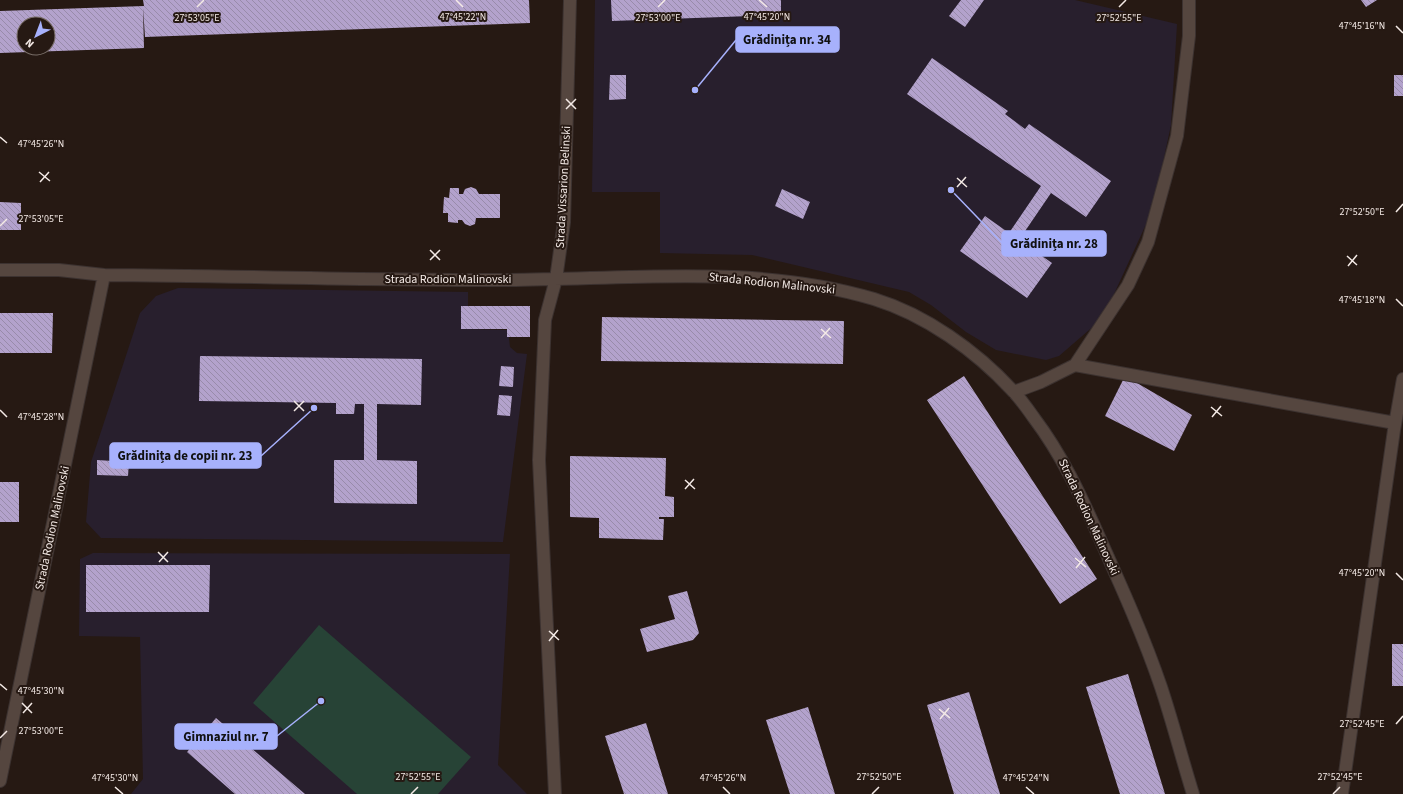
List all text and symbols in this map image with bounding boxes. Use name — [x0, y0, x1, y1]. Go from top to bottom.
text: 47°45'22"N — [440, 10, 486, 24]
text: 47°45'20"N — [744, 10, 790, 24]
text: 27°53'05"E — [174, 11, 220, 25]
text: 27°53'00"E — [635, 11, 681, 25]
text: 27°52'55"E — [1096, 11, 1142, 25]
north arrow — [16, 16, 56, 56]
text: 47°45'16"N — [1339, 19, 1385, 33]
callout: Grădinița nr. 34 — [736, 27, 839, 52]
text: Grădinița nr. 34 — [743, 31, 831, 49]
text: N — [22, 35, 37, 51]
street label: Strada Vissarion Belinski — [552, 125, 575, 249]
text: 47°45'26"N — [18, 137, 64, 151]
text: 27°52'50"E — [1339, 205, 1385, 219]
text: 27°53'05"E — [18, 212, 64, 226]
callout: Grădinița nr. 28 — [1002, 231, 1106, 256]
text: Grădinița nr. 28 — [1010, 235, 1098, 253]
street label: Strada Rodion Malinovski — [708, 268, 836, 299]
street label: Strada Rodion Malinovski — [385, 271, 511, 288]
text: 47°45'18"N — [1339, 293, 1385, 307]
text: 47°45'28"N — [18, 410, 64, 424]
callout: Grădinița de copii nr. 23 — [110, 443, 261, 468]
text: Grădinița de copii nr. 23 — [118, 447, 253, 465]
street label: Strada Rodion Malinovski — [1054, 456, 1123, 578]
street label: Strada Rodion Malinovski — [31, 464, 74, 592]
text: 47°45'20"N — [1339, 566, 1385, 580]
text: 47°45'30"N — [18, 684, 64, 698]
text: 27°52'45"E — [1339, 717, 1385, 731]
text: 27°53'00"E — [18, 724, 64, 738]
callout: Gimnaziul nr. 7 — [175, 724, 277, 749]
text: Gimnaziul nr. 7 — [183, 728, 269, 746]
text: 27°52'55"E — [395, 770, 441, 784]
text: 27°52'50"E — [856, 770, 902, 784]
text: 27°52'45"E — [1317, 770, 1363, 784]
text: 47°45'30"N — [92, 771, 138, 785]
text: 47°45'26"N — [700, 771, 746, 785]
text: 47°45'24"N — [1003, 771, 1049, 785]

